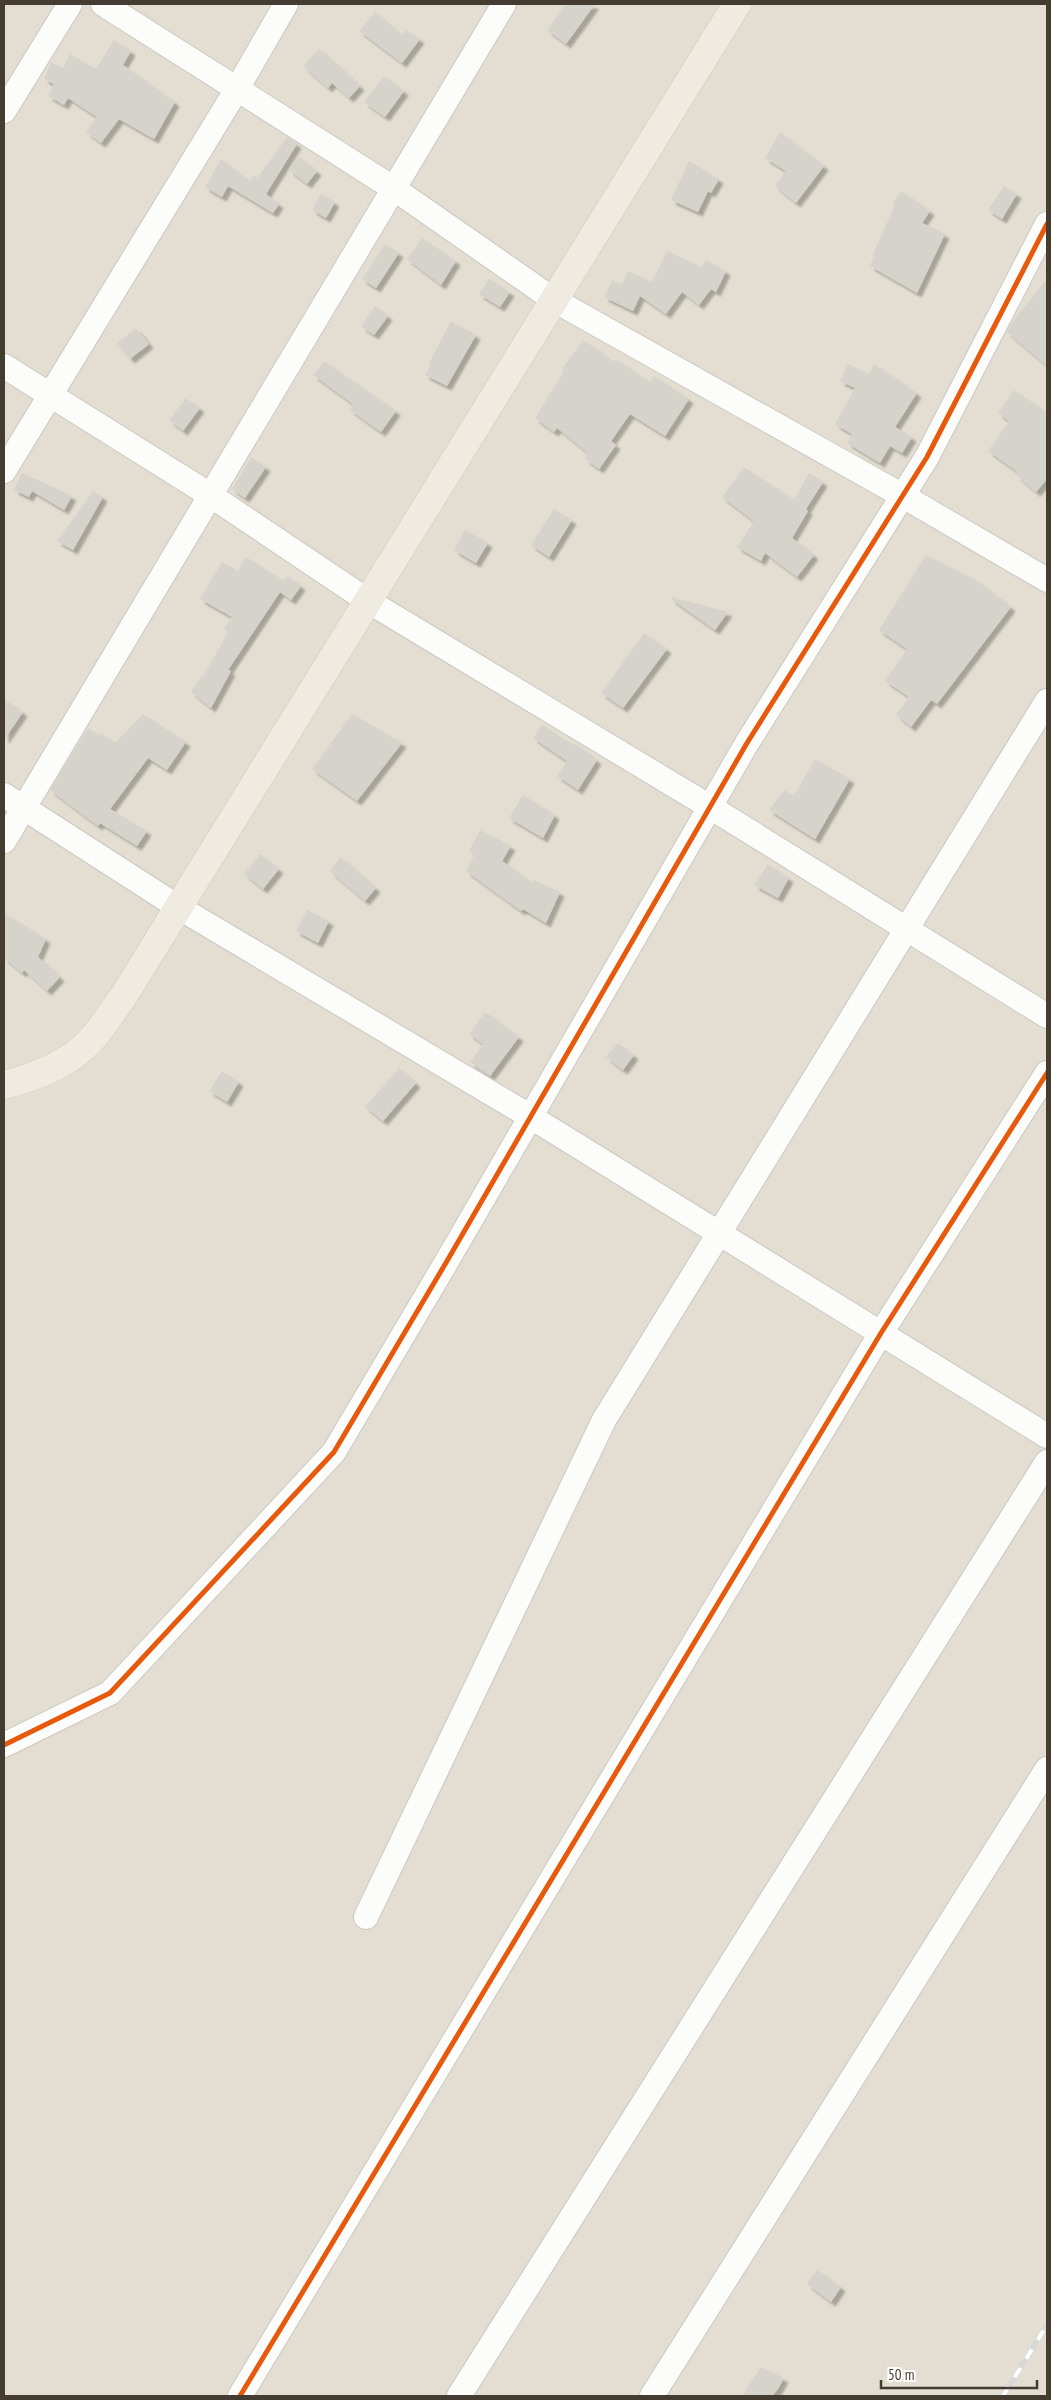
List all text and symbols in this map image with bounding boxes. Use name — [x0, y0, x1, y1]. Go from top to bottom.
scale bar — [881, 2358, 1037, 2390]
text: 50 m — [888, 2365, 914, 2384]

